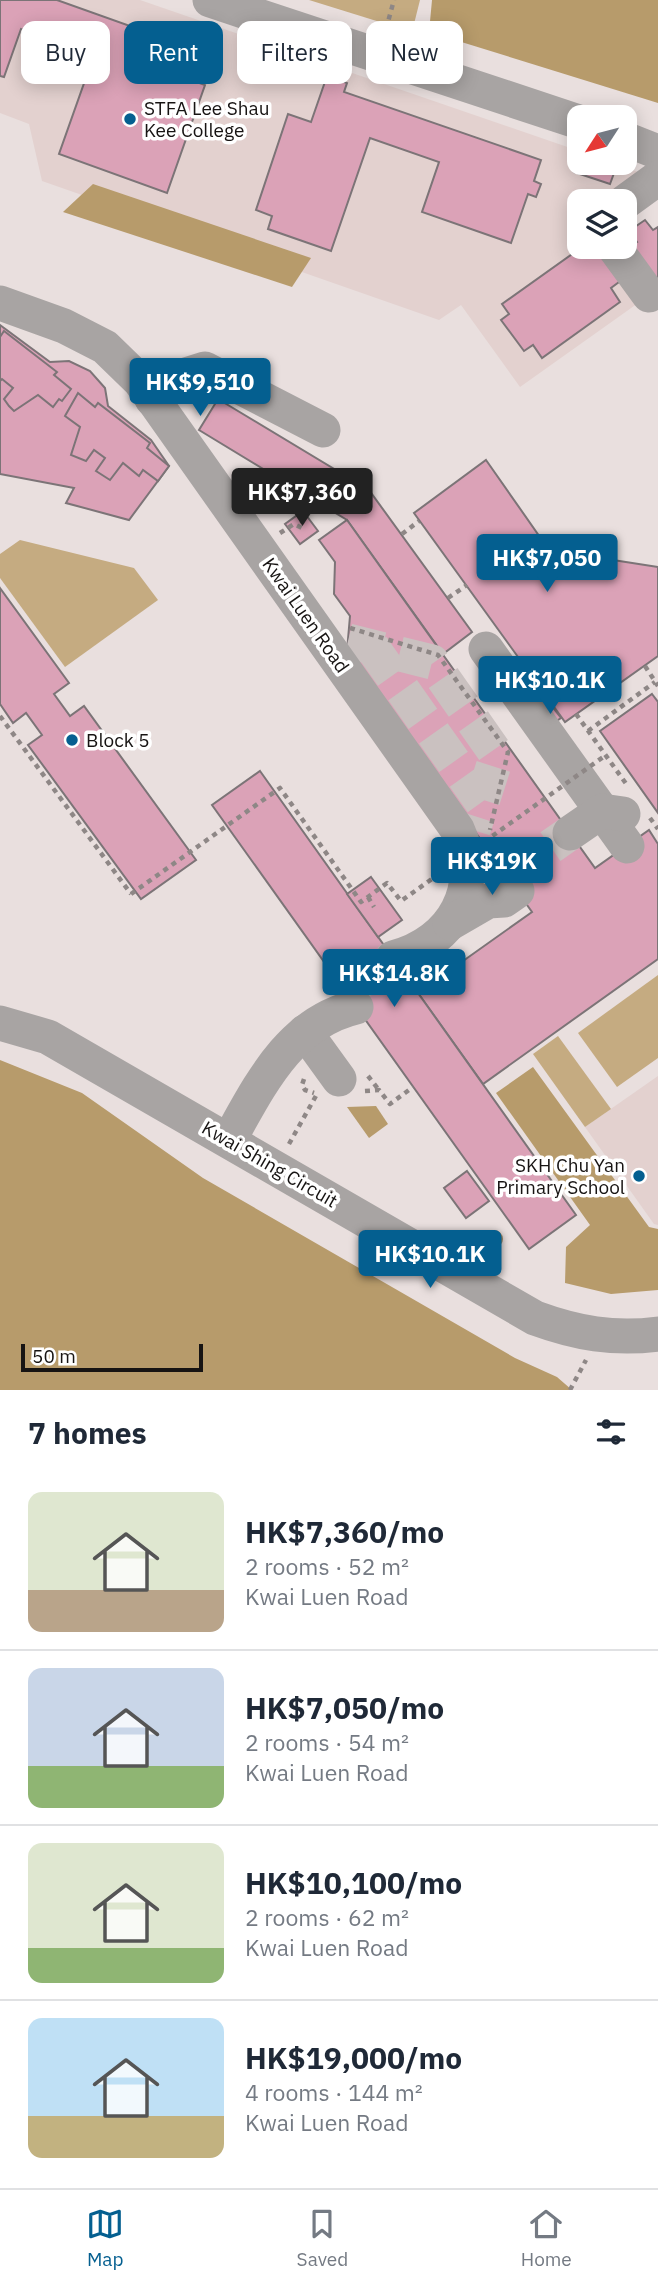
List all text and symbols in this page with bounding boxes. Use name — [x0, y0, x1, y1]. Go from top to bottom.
chip: Buy — [21, 21, 110, 84]
chip: Rent — [124, 21, 223, 84]
chip: Filters — [237, 21, 352, 84]
chip: New — [366, 21, 463, 84]
place label: STFA Lee Shau Kee College — [144, 96, 270, 142]
north arrow — [567, 105, 637, 175]
map controls — [567, 105, 637, 259]
marker: STFA Lee Shau Kee College — [122, 111, 138, 127]
button: layers — [567, 189, 637, 259]
pin: HK$9,510 — [128, 358, 272, 418]
text: HK$9,510 — [146, 366, 254, 396]
pin: HK$7,360 — [230, 468, 374, 528]
text: HK$7,360 — [248, 476, 356, 506]
pin: HK$7,050 — [475, 534, 619, 594]
text: HK$7,050 — [493, 542, 601, 572]
street label: Kwai Luen Road — [257, 553, 355, 677]
pin: HK$10.1K — [478, 656, 622, 716]
text: HK$10.1K — [494, 664, 606, 694]
place label: Block 5 — [86, 728, 150, 752]
marker: Block 5 — [64, 732, 80, 748]
pin: HK$19K — [435, 838, 549, 897]
text: HK$19K — [447, 845, 537, 875]
pin: HK$14.8K — [322, 950, 466, 1009]
text: HK$14.8K — [338, 957, 450, 987]
street label: Kwai Shing Circuit — [198, 1115, 342, 1213]
place label: SKH Chu Yan Primary School — [496, 1153, 625, 1199]
marker: SKH Chu Yan Primary School — [631, 1168, 647, 1184]
pin: HK$10.1K — [358, 1230, 502, 1290]
text: HK$10.1K — [374, 1238, 486, 1268]
scale bar — [21, 1341, 203, 1373]
text: 50 m — [32, 1344, 76, 1368]
text: 7 homes — [28, 1413, 147, 1452]
icon: filters — [592, 1413, 630, 1451]
text: HK$7,360/mo — [245, 1512, 444, 1551]
icon: home — [84, 1520, 168, 1604]
text: 2 rooms · 52 m² — [245, 1551, 409, 1581]
text: Kwai Luen Road — [245, 1581, 409, 1611]
text: HK$7,050/mo — [245, 1688, 444, 1727]
icon: home — [84, 1696, 168, 1780]
text: 2 rooms · 54 m² — [245, 1727, 409, 1757]
text: Kwai Luen Road — [245, 1757, 409, 1787]
text: HK$10,100/mo — [245, 1863, 462, 1902]
icon: home — [84, 1871, 168, 1955]
text: 2 rooms · 62 m² — [245, 1902, 409, 1932]
text: Kwai Luen Road — [245, 1932, 409, 1962]
text: HK$19,000/mo — [245, 2038, 462, 2077]
icon: home — [84, 2046, 168, 2130]
text: 4 rooms · 144 m² — [245, 2077, 423, 2107]
text: Kwai Luen Road — [245, 2107, 409, 2137]
tab: Map — [86, 2205, 124, 2271]
tab: Saved — [297, 2205, 348, 2271]
tab: Home — [521, 2205, 572, 2271]

